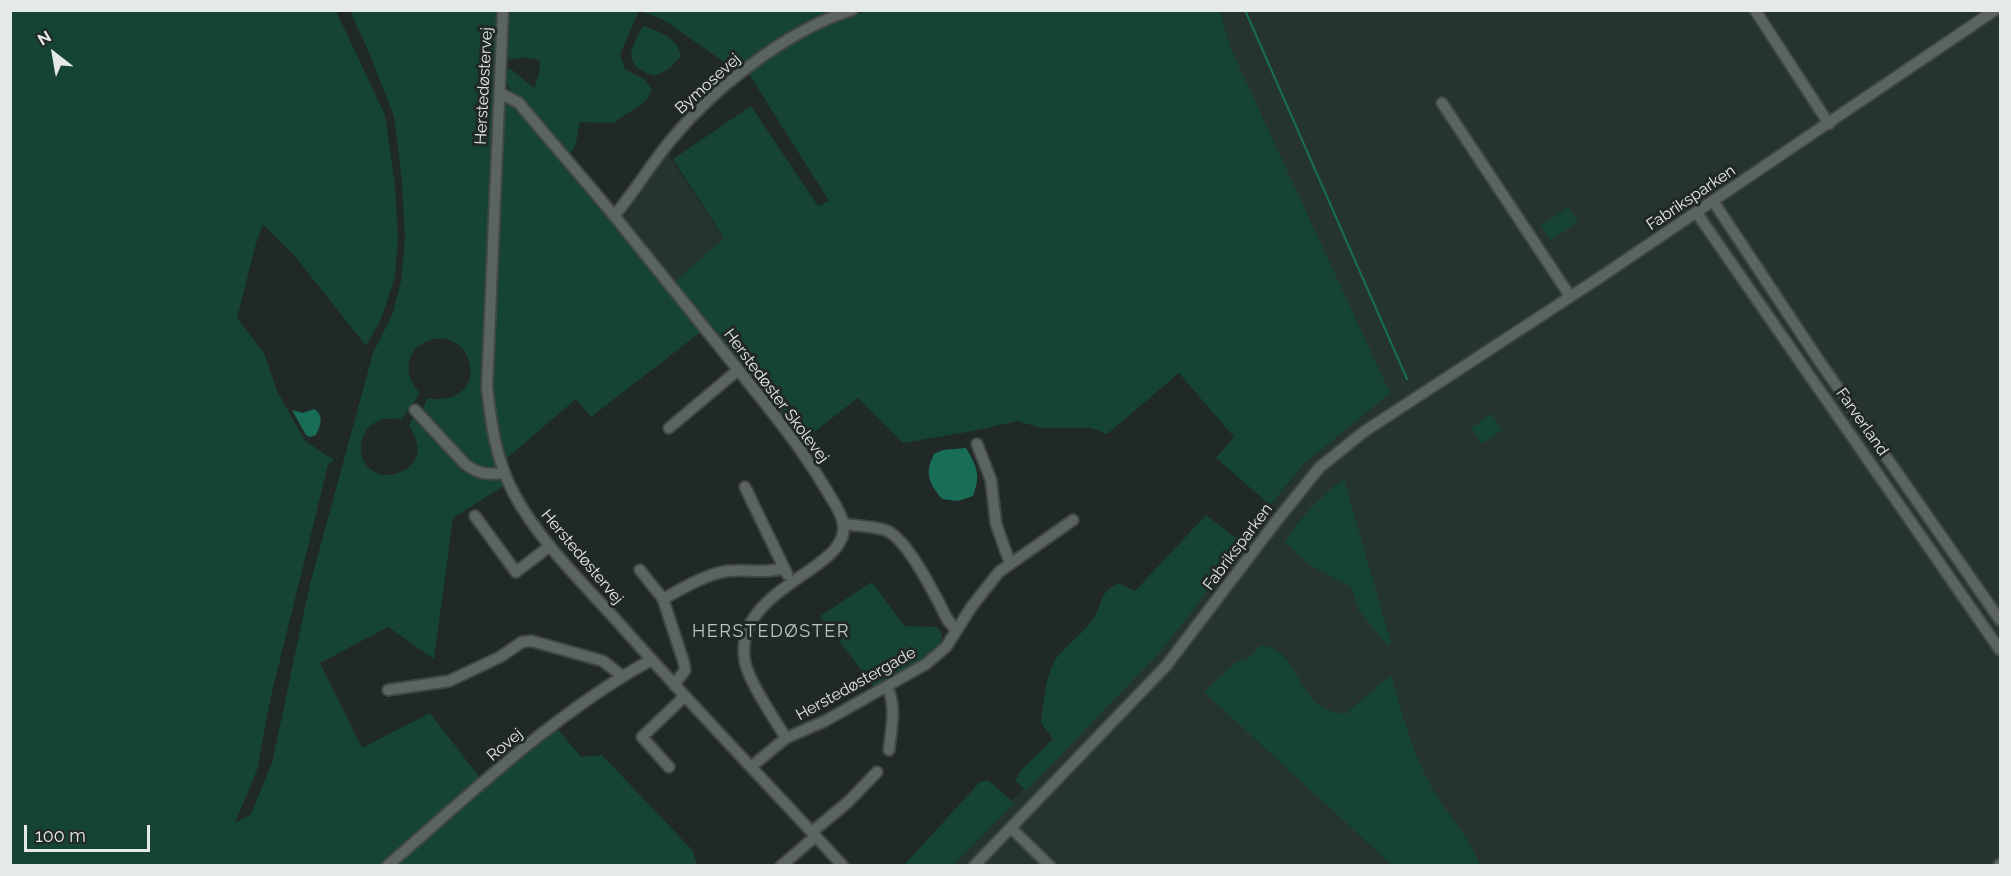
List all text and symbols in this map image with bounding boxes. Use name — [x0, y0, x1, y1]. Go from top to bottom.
north arrow — [24, 24, 84, 84]
text: N — [34, 27, 55, 49]
street label: Herstedøstervej — [471, 27, 497, 145]
street label: Bymosevej — [671, 50, 745, 118]
street label: Fabriksparken — [1643, 161, 1739, 235]
street label: Herstedøster Skolevej — [719, 325, 833, 467]
street label: Farverland — [1832, 384, 1892, 460]
street label: Fabriksparken — [1199, 500, 1277, 594]
street label: Herstedøstervej — [537, 506, 627, 608]
district label: HERSTEDØSTER — [692, 621, 850, 643]
street label: Herstedøstergade — [793, 643, 919, 725]
street label: Rovej — [483, 725, 527, 765]
scale bar — [27, 813, 153, 851]
text: 100 m — [35, 825, 86, 846]

